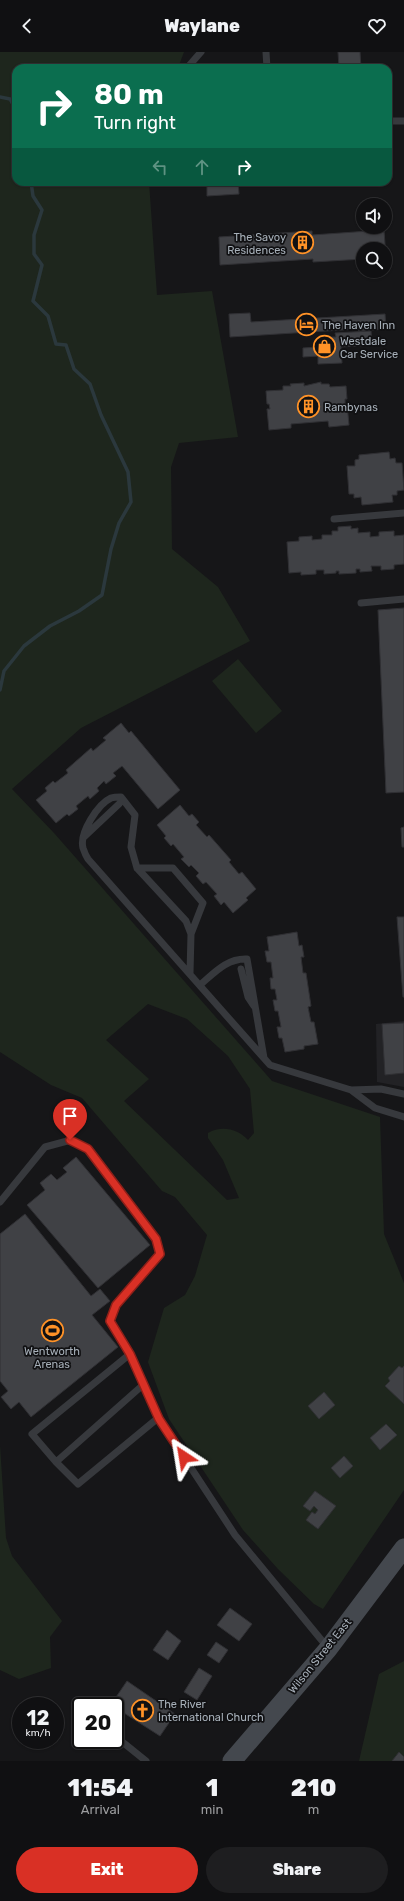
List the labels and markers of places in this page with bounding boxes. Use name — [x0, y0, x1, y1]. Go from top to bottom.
building icon: The Savoy Residences — [289, 230, 315, 256]
place label: The Savoy Residences — [227, 231, 286, 257]
hotel icon: The Haven Inn — [294, 312, 320, 338]
place label: The Haven Inn — [322, 319, 395, 332]
shop icon: Westdale Car Service — [312, 334, 338, 360]
place label: Westdale Car Service — [340, 335, 398, 361]
building icon: Rambynas — [296, 394, 322, 420]
place label: Rambynas — [324, 401, 378, 414]
pin — [53, 1099, 87, 1140]
sports icon: Wentworth Arenas — [39, 1318, 65, 1344]
place label: Wentworth Arenas — [24, 1345, 80, 1371]
church icon: The River International Church — [129, 1697, 155, 1723]
place label: The River International Church — [158, 1698, 264, 1724]

